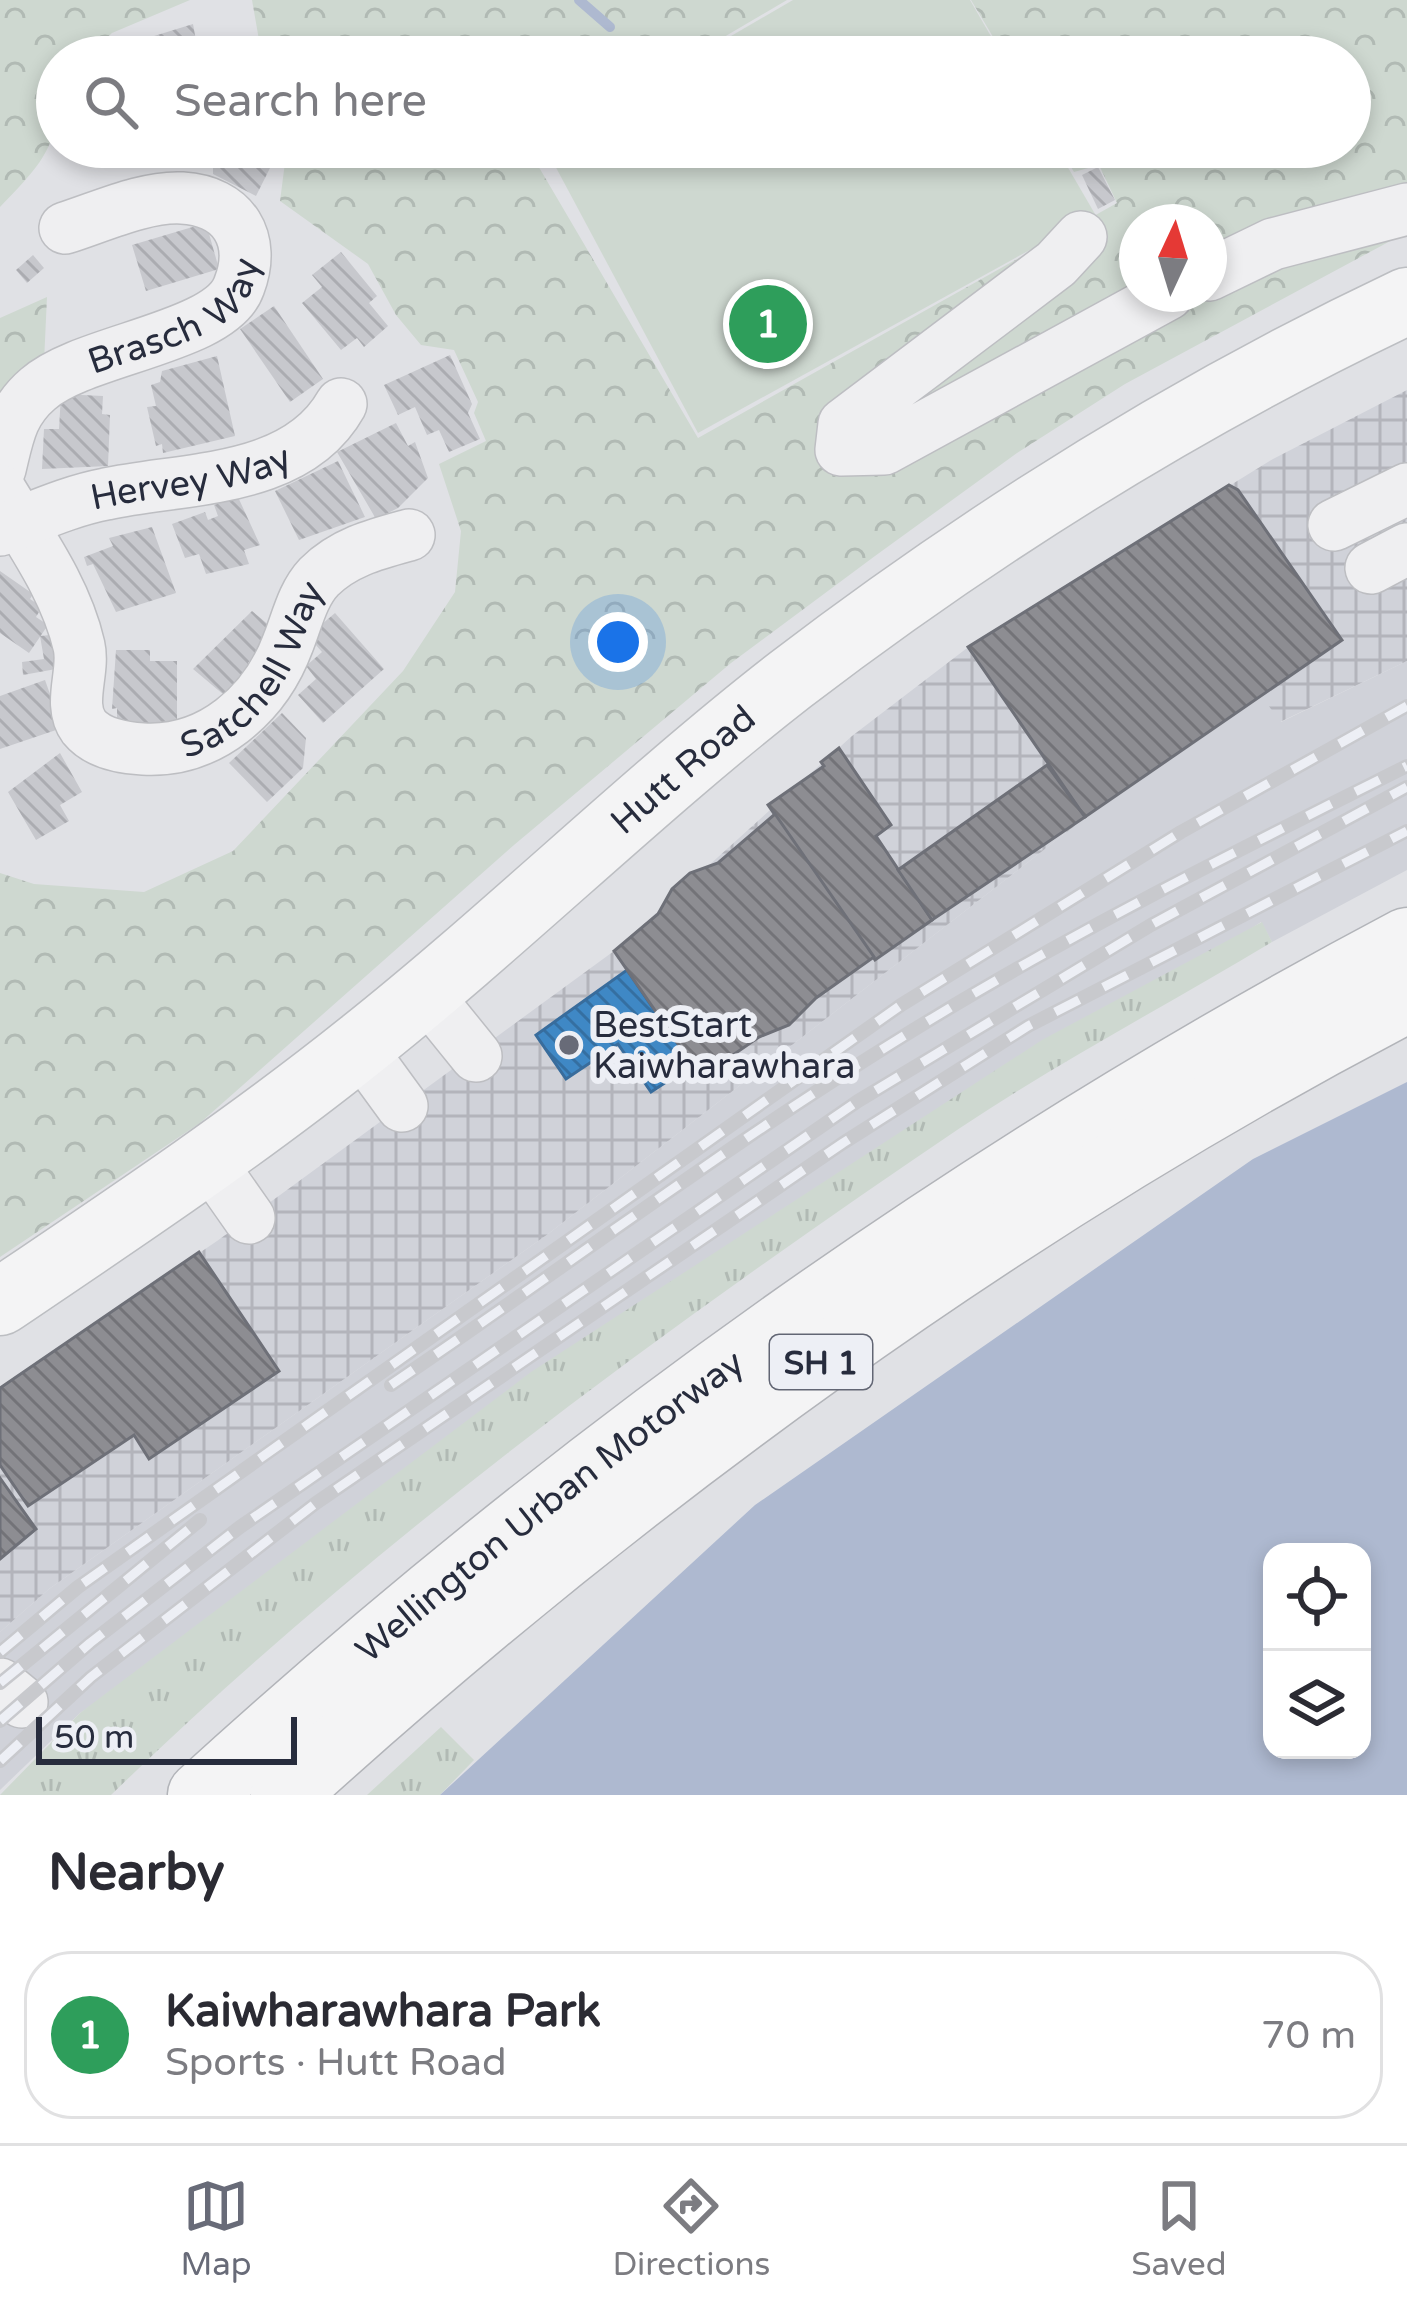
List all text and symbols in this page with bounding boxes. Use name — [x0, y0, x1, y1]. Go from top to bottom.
search box — [36, 36, 1371, 168]
icon: search — [78, 69, 144, 135]
text: Search here — [174, 75, 427, 129]
north arrow — [1119, 204, 1227, 312]
street label: Brasch Way — [82, 255, 268, 384]
pin: 1 — [729, 279, 807, 369]
street label: Hervey Way — [87, 436, 298, 520]
street label: Satchell Way — [175, 574, 333, 768]
your location — [588, 612, 648, 672]
street label: Hutt Road — [602, 697, 764, 843]
place label: BestStart Kaiwharawhara — [593, 1004, 855, 1088]
marker: BestStart Kaiwharawhara — [556, 1032, 582, 1058]
road number: SH 1 — [770, 1335, 872, 1389]
street label: Wellington Urban Motorway — [347, 1341, 752, 1672]
map controls — [1263, 1543, 1371, 1759]
button: locate — [1263, 1543, 1371, 1651]
button: layers — [1263, 1651, 1371, 1759]
scale bar — [36, 1711, 297, 1764]
text: 50 m — [54, 1718, 134, 1757]
text: Nearby — [48, 1842, 225, 1904]
text: Kaiwharawhara Park — [165, 1985, 601, 2039]
text: 1 — [78, 2012, 102, 2059]
text: 70 m — [1261, 2012, 1356, 2059]
text: Sports · Hutt Road — [165, 2039, 507, 2086]
tab: Map — [180, 2173, 252, 2284]
tab: Directions — [612, 2173, 770, 2284]
tab: Saved — [1131, 2173, 1227, 2284]

